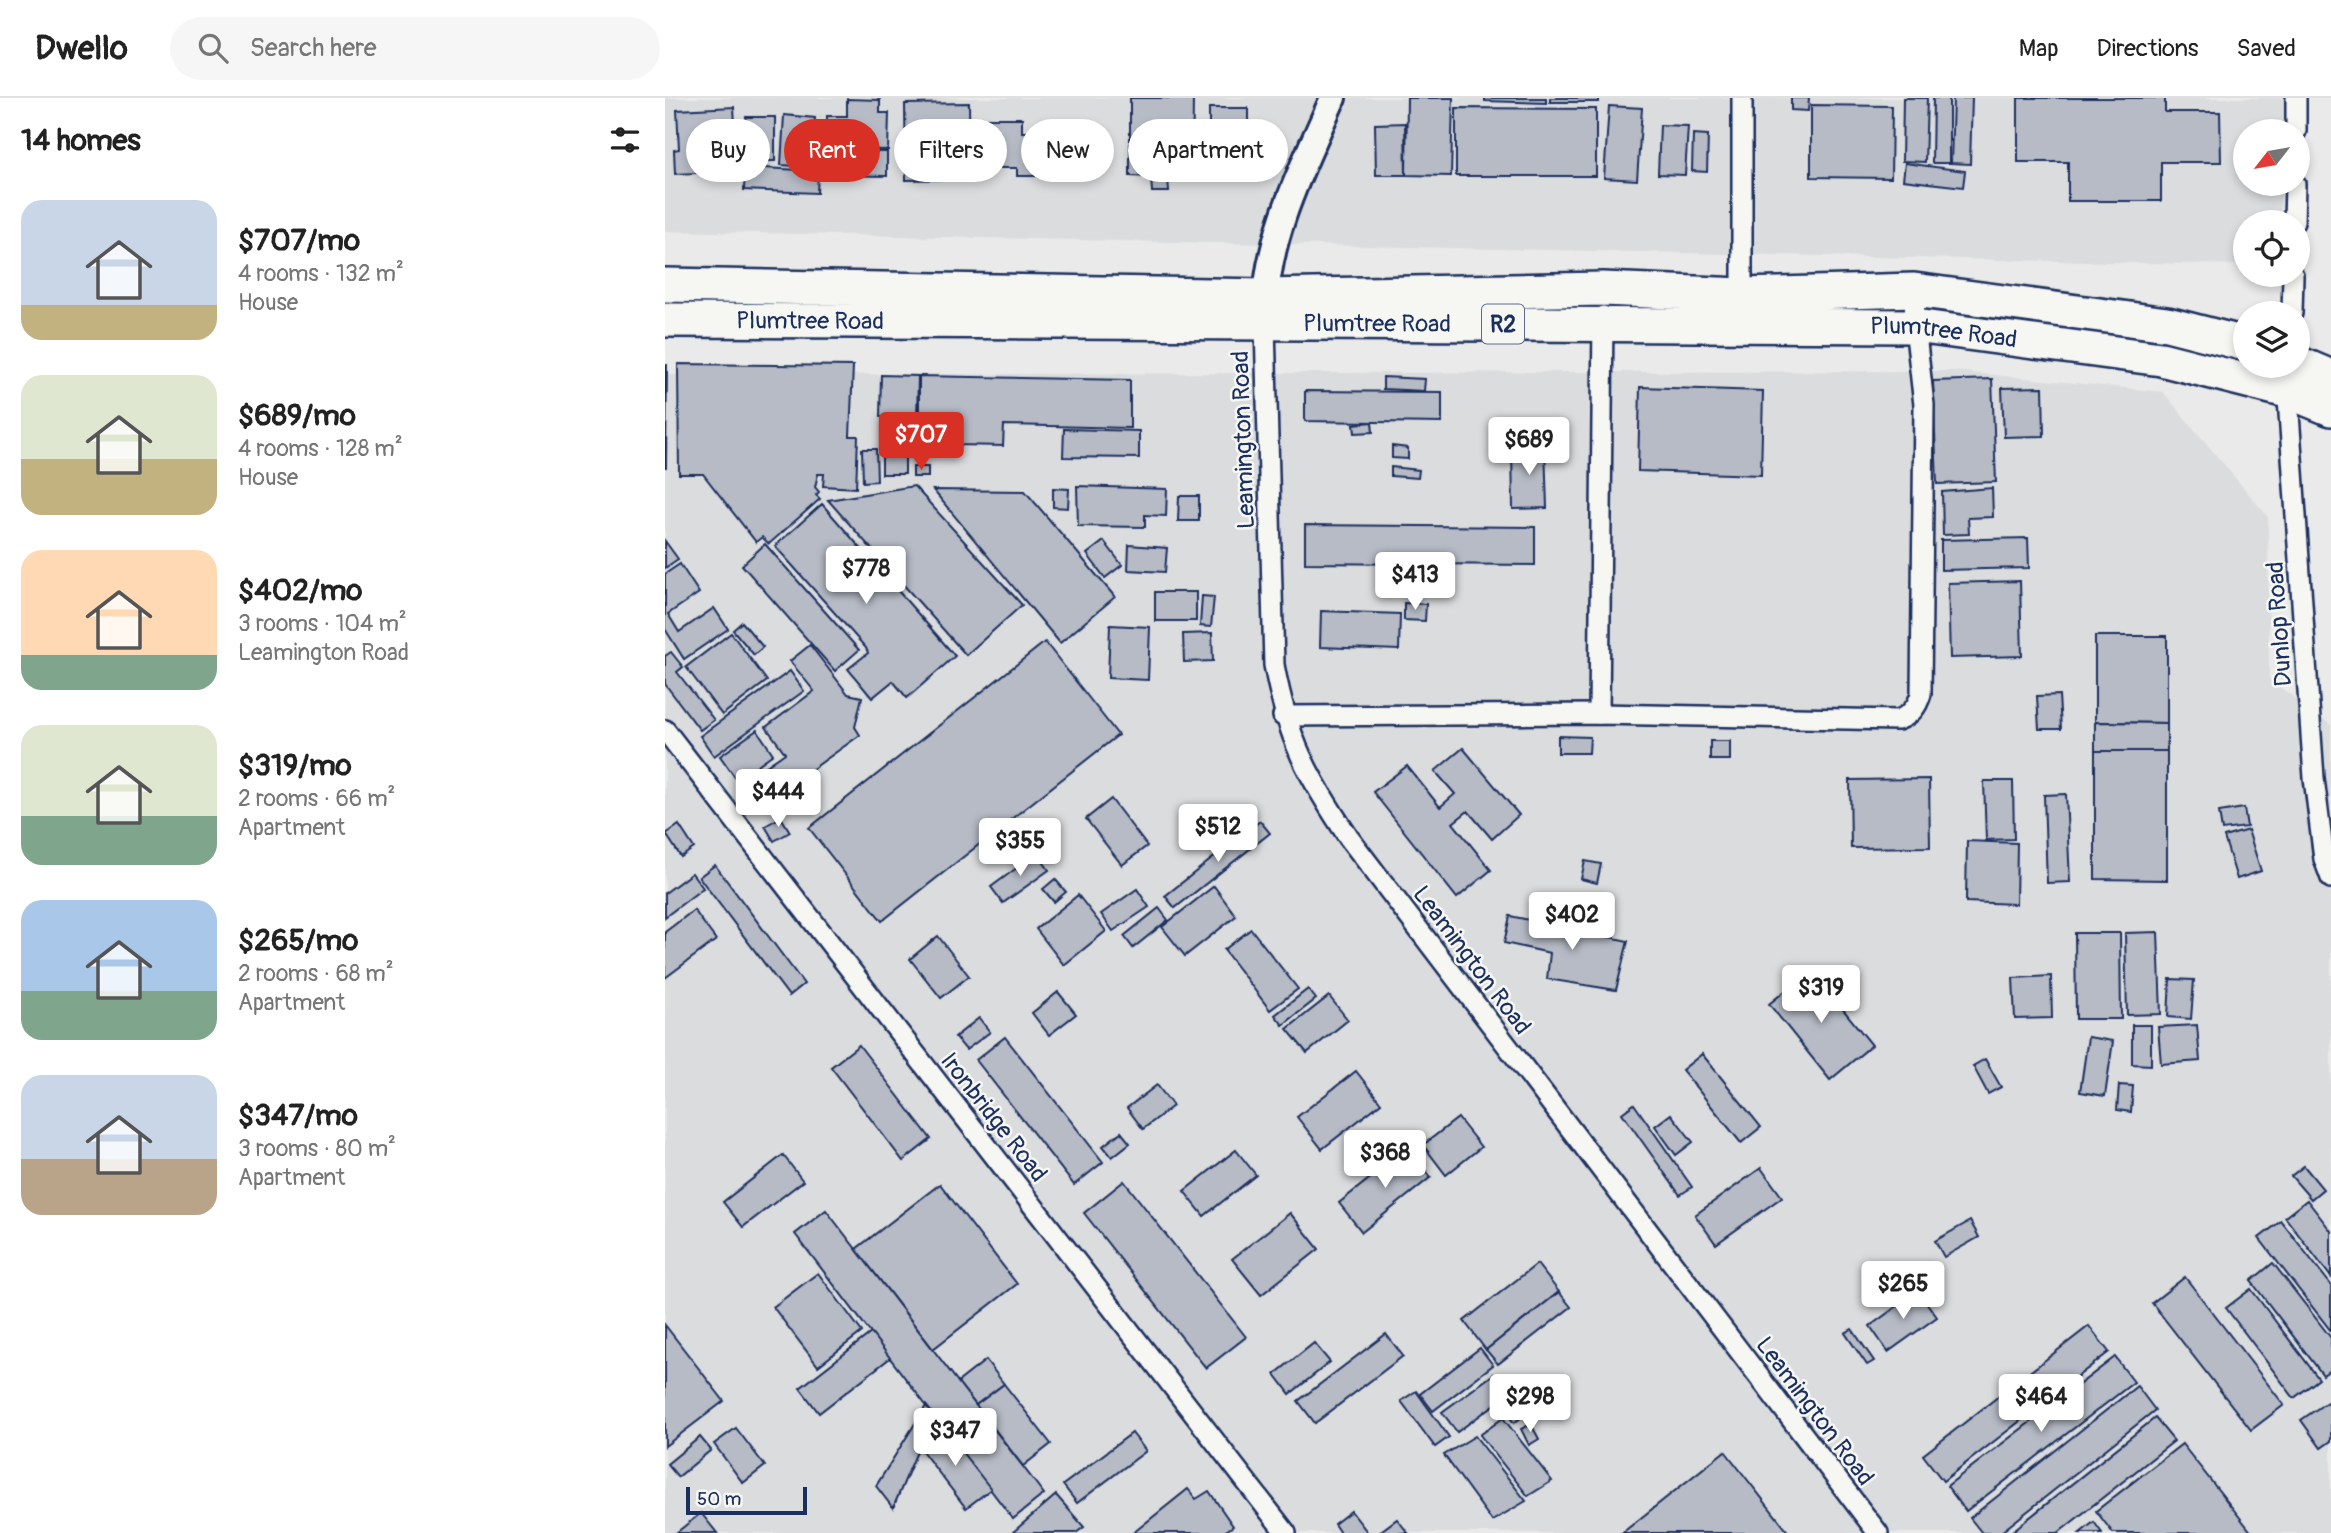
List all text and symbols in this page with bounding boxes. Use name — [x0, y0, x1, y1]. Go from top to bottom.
search box — [170, 17, 660, 80]
text: Dwello — [35, 28, 128, 69]
icon: search — [194, 29, 232, 67]
text: Search here — [250, 32, 377, 64]
text: Map — [2019, 34, 2059, 63]
text: Directions — [2097, 34, 2198, 63]
text: Saved — [2236, 34, 2296, 63]
chip: Buy — [686, 119, 770, 182]
chip: Rent — [784, 119, 880, 182]
chip: Filters — [894, 119, 1007, 182]
chip: New — [1021, 119, 1114, 182]
chip: Apartment — [1128, 119, 1288, 182]
north arrow — [2233, 119, 2310, 196]
map controls — [2233, 119, 2310, 378]
icon: filters — [606, 121, 644, 159]
text: 14 homes — [21, 122, 141, 159]
button: locate — [2233, 210, 2310, 287]
text: $707/mo — [238, 222, 360, 259]
icon: home — [77, 228, 161, 312]
text: 4 rooms · 132 m² — [238, 259, 404, 288]
text: House — [238, 288, 298, 317]
button: layers — [2233, 301, 2310, 378]
road number: R2 — [1482, 304, 1524, 344]
street label: Plumtree Road — [736, 306, 884, 336]
street label: Plumtree Road — [1303, 309, 1451, 339]
street label: Plumtree Road — [1870, 312, 2019, 355]
street label: Leamington Road — [1226, 350, 1261, 530]
text: $689/mo — [238, 397, 356, 434]
icon: home — [77, 403, 161, 487]
pin: $707 — [880, 412, 962, 472]
pin: $689 — [1488, 418, 1570, 477]
text: $707 — [895, 420, 947, 449]
text: $689 — [1504, 425, 1554, 454]
text: 4 rooms · 128 m² — [238, 434, 403, 463]
text: House — [238, 463, 298, 492]
pin: $778 — [825, 546, 907, 606]
pin: $413 — [1374, 552, 1456, 612]
text: $778 — [842, 554, 890, 583]
text: $413 — [1391, 560, 1439, 589]
street label: Dunlop Road — [2261, 560, 2298, 687]
text: $402/mo — [238, 572, 362, 609]
icon: home — [77, 578, 161, 662]
text: 3 rooms · 104 m² — [238, 609, 407, 638]
text: Leamington Road — [238, 638, 409, 667]
text: $319/mo — [238, 747, 352, 784]
icon: home — [77, 753, 161, 837]
pin: $444 — [737, 770, 819, 829]
text: $444 — [752, 777, 804, 806]
text: 2 rooms · 66 m² — [238, 784, 395, 813]
pin: $512 — [1177, 804, 1259, 864]
text: $512 — [1195, 812, 1241, 841]
text: Apartment — [238, 813, 345, 842]
pin: $355 — [979, 818, 1061, 878]
text: $355 — [995, 826, 1045, 855]
street label: Leamington Road — [1406, 880, 1537, 1040]
pin: $402 — [1531, 892, 1613, 952]
text: $402 — [1545, 900, 1599, 929]
text: $265/mo — [238, 922, 358, 959]
icon: home — [77, 928, 161, 1012]
text: 2 rooms · 68 m² — [238, 959, 394, 988]
pin: $319 — [1780, 965, 1862, 1025]
text: $319 — [1798, 973, 1844, 1002]
text: Apartment — [238, 988, 345, 1017]
street label: Ironbridge Road — [934, 1047, 1053, 1188]
text: $347/mo — [238, 1097, 358, 1134]
icon: home — [77, 1103, 161, 1187]
pin: $368 — [1344, 1130, 1426, 1190]
text: 3 rooms · 80 m² — [238, 1134, 396, 1163]
text: $368 — [1360, 1138, 1410, 1167]
text: Apartment — [238, 1163, 345, 1192]
pin: $265 — [1862, 1262, 1944, 1321]
text: $265 — [1877, 1269, 1929, 1298]
street label: Leamington Road — [1749, 1331, 1880, 1491]
pin: $298 — [1489, 1374, 1571, 1434]
pin: $464 — [2000, 1374, 2082, 1434]
text: $298 — [1506, 1382, 1554, 1411]
text: $464 — [2015, 1382, 2067, 1411]
pin: $347 — [914, 1408, 996, 1468]
text: $347 — [930, 1416, 980, 1445]
scale bar — [686, 1484, 807, 1516]
text: 50 m — [697, 1487, 741, 1511]

